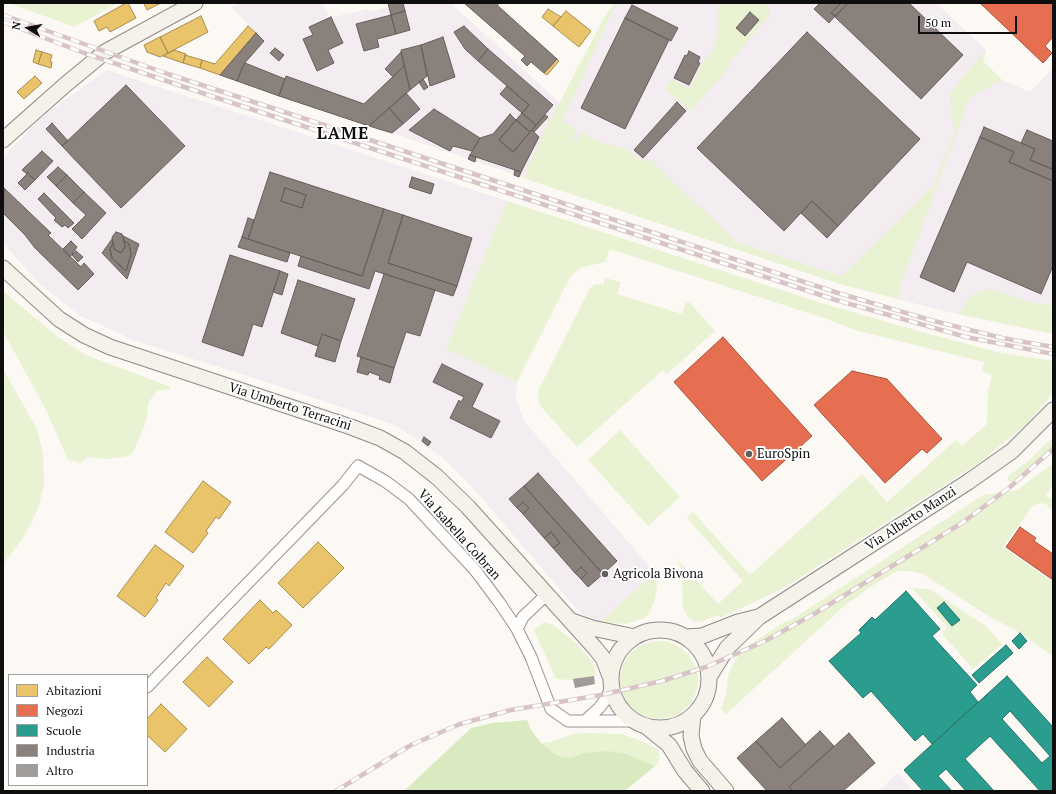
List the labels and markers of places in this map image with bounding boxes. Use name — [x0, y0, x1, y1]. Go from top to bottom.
place label: EuroSpin — [757, 446, 810, 462]
marker: EuroSpin — [744, 449, 754, 459]
place label: Agricola Bivona — [613, 566, 704, 582]
marker: Agricola Bivona — [600, 569, 610, 579]

